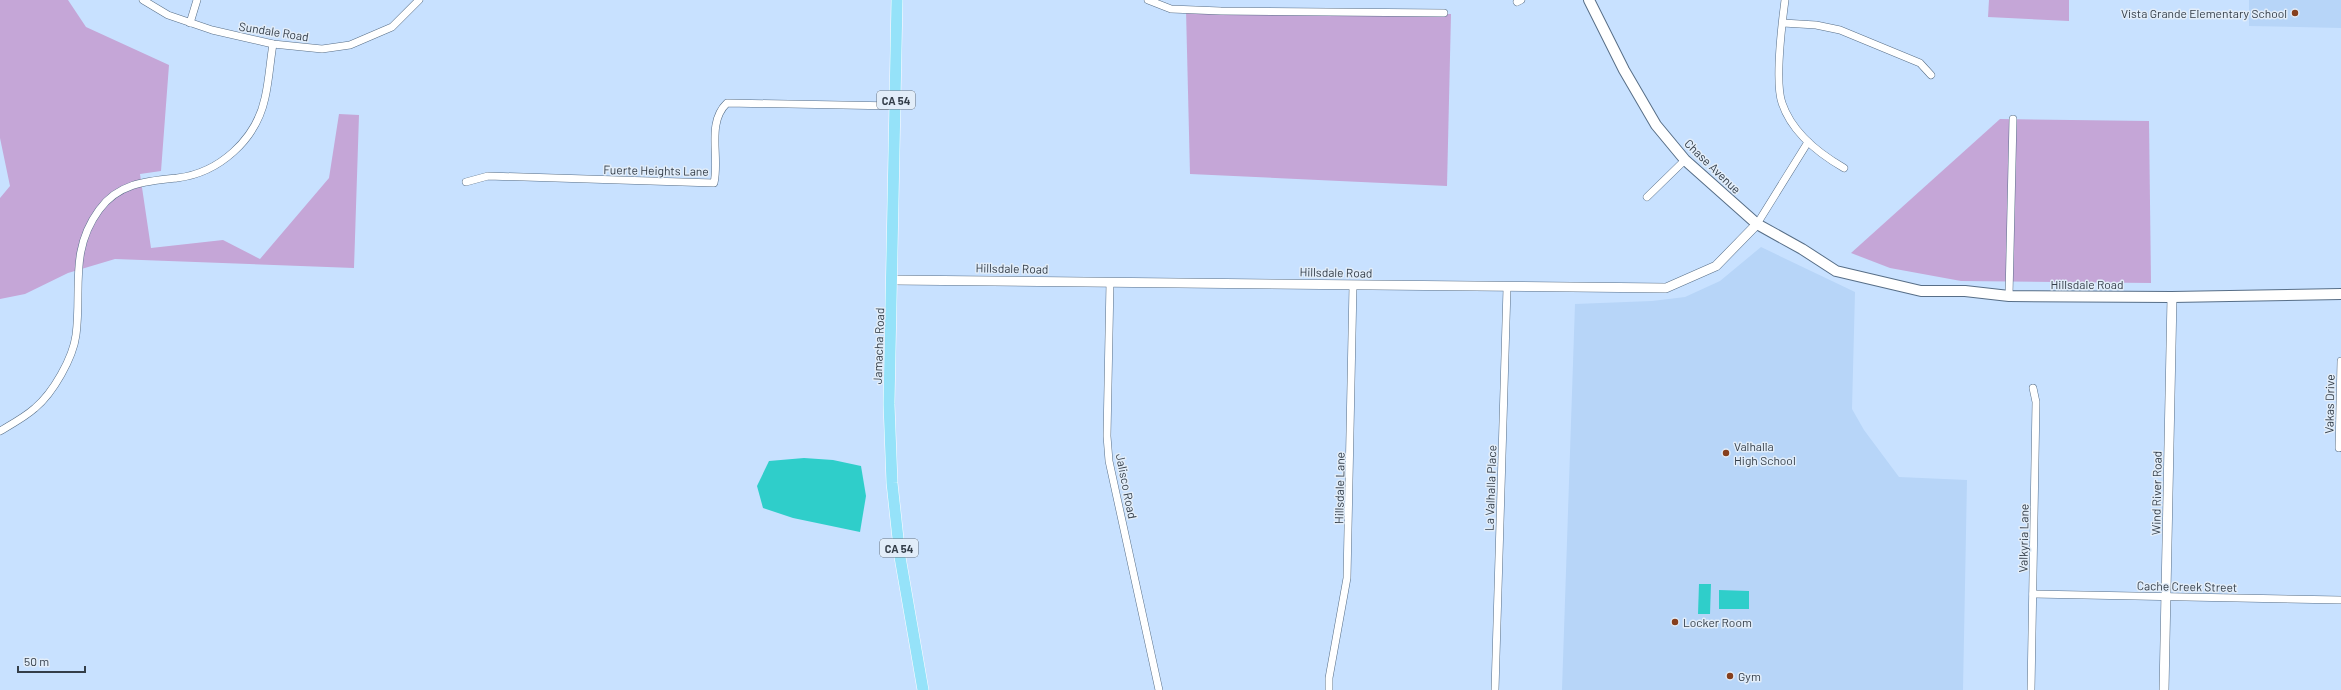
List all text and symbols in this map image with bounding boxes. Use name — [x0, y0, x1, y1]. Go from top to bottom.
place label: Vista Grande Elementary School — [2121, 6, 2287, 20]
marker: Vista Grande Elementary School — [2290, 8, 2300, 18]
street label: Sundale Road — [238, 19, 310, 43]
road number: CA 54 — [877, 91, 915, 109]
street label: Chase Avenue — [1682, 136, 1744, 196]
street label: Fuerte Heights Lane — [603, 162, 709, 178]
street label: Hillsdale Road — [975, 260, 1049, 276]
street label: Hillsdale Road — [1299, 264, 1373, 280]
street label: Hillsdale Road — [2051, 277, 2123, 291]
street label: Jamacha Road — [870, 307, 886, 385]
street label: Vakas Drive — [2321, 374, 2337, 434]
place label: Valhalla High School — [1734, 439, 1796, 467]
street label: La Valhalla Place — [1482, 445, 1498, 531]
marker: Valhalla High School — [1721, 448, 1731, 458]
street label: Wind River Road — [2148, 451, 2164, 535]
street label: Jalisco Road — [1114, 452, 1140, 520]
street label: Hillsdale Lane — [1331, 452, 1347, 524]
street label: Valkyria Lane — [2015, 504, 2031, 572]
road number: CA 54 — [880, 539, 918, 557]
street label: Cache Creek Street — [2137, 578, 2237, 594]
place label: Locker Room — [1683, 615, 1752, 629]
marker: Locker Room — [1670, 617, 1680, 627]
scale bar — [18, 648, 85, 674]
text: 50 m — [24, 654, 49, 668]
place label: Gym — [1738, 669, 1761, 683]
marker: Gym — [1725, 671, 1735, 681]

